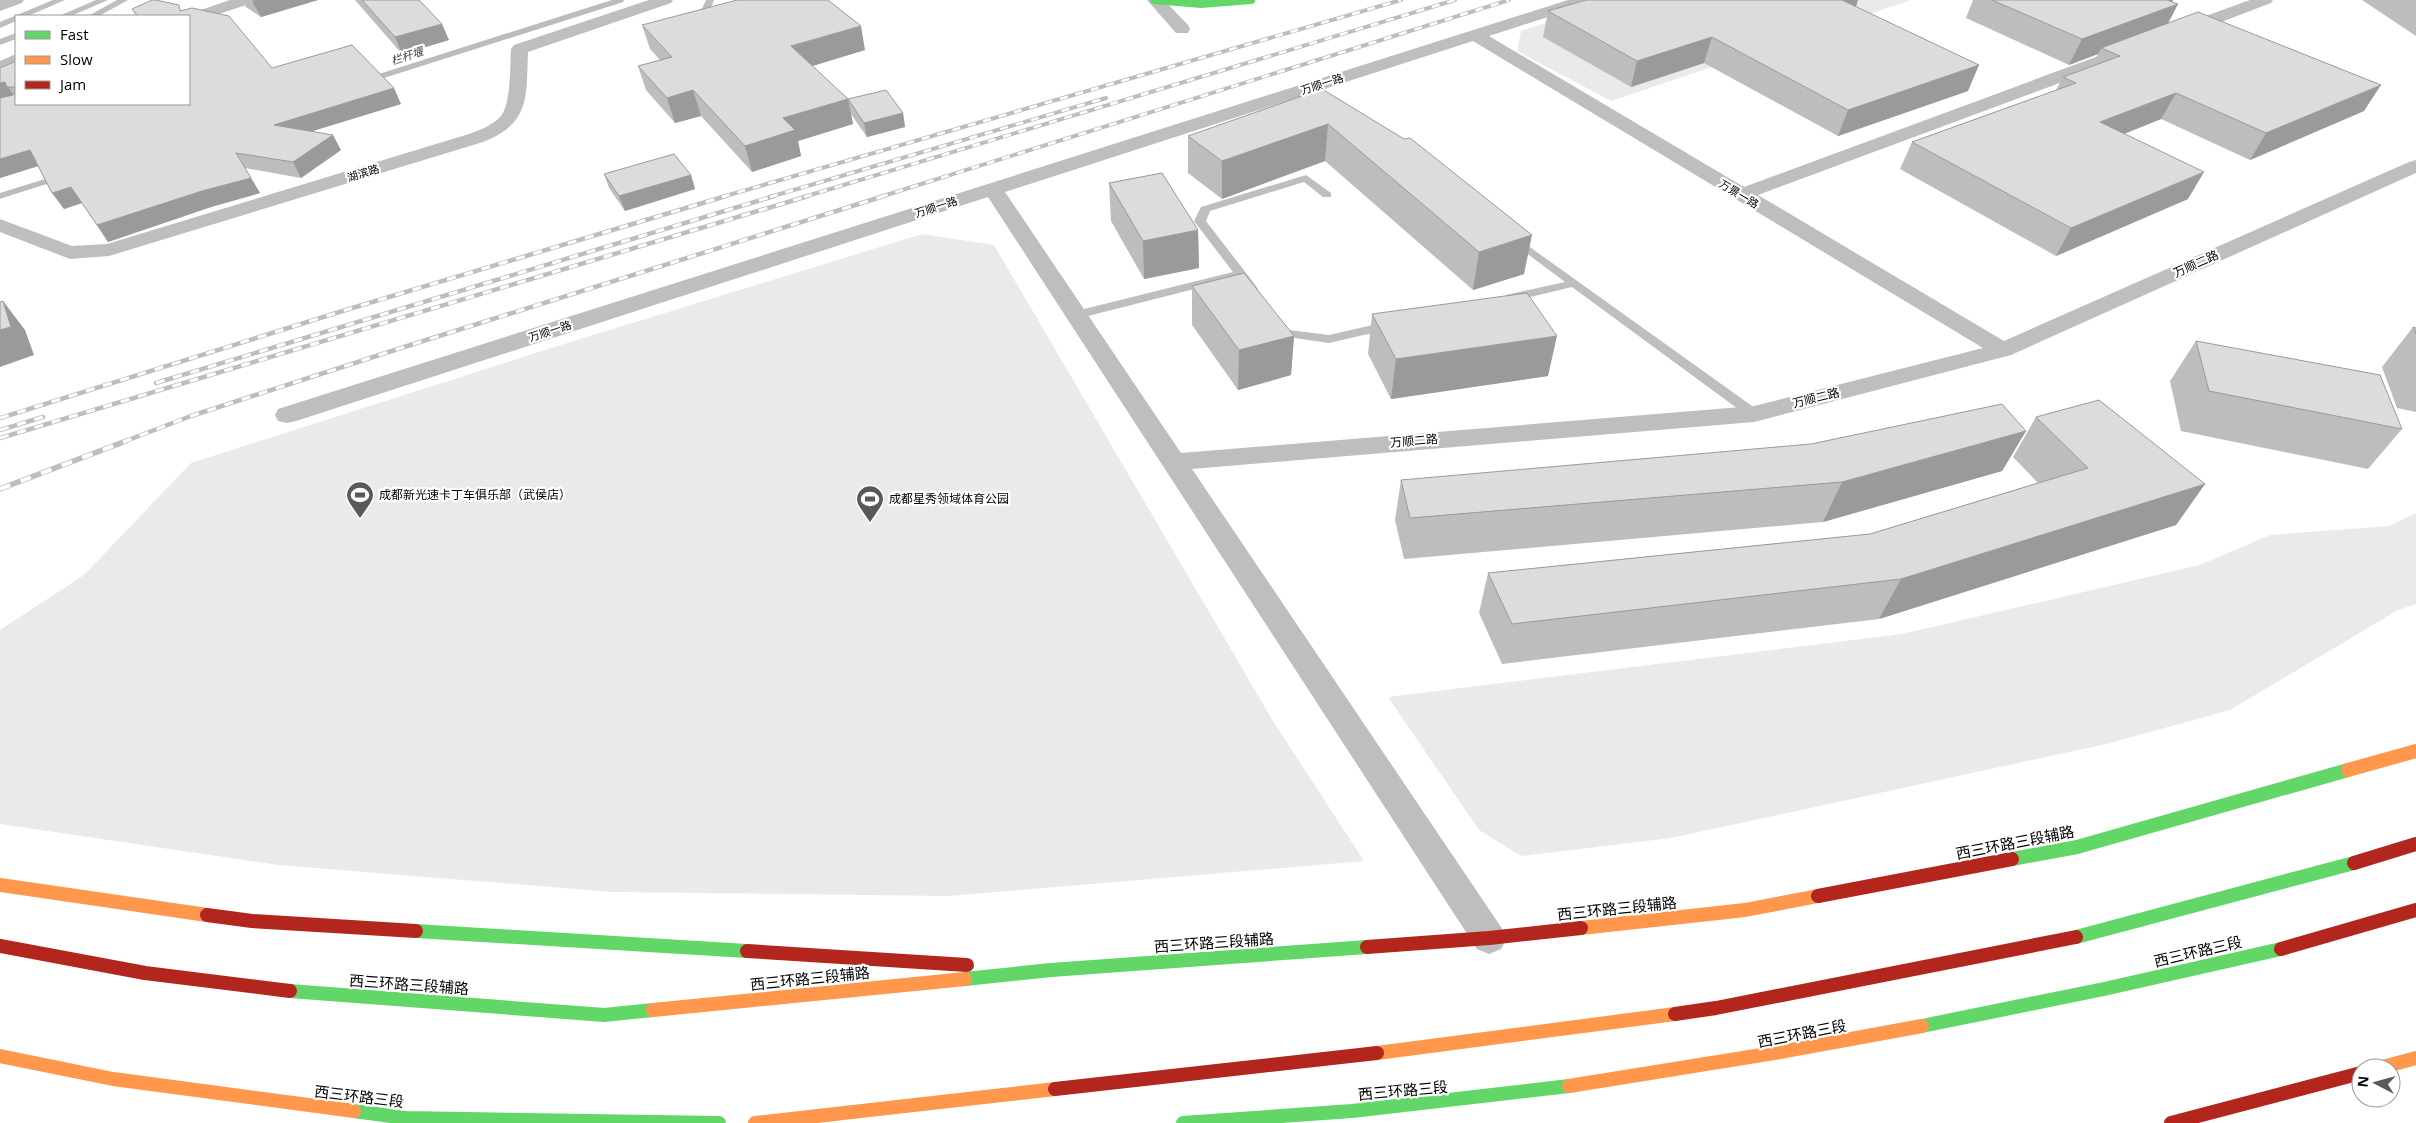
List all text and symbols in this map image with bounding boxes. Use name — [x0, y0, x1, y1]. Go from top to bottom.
legend — [15, 15, 190, 105]
text: Fast — [60, 24, 89, 44]
water label: 栏杆堰 — [389, 43, 427, 68]
text: Slow — [60, 49, 93, 69]
street label: 万顺一路 — [1299, 70, 1345, 97]
text: Jam — [58, 74, 86, 94]
street label: 湖滨路 — [345, 161, 381, 185]
street label: 万景一路 — [1717, 176, 1762, 211]
street label: 万顺一路 — [913, 193, 959, 220]
street label: 万顺二路 — [2170, 246, 2221, 281]
street label: 万顺一路 — [527, 317, 573, 344]
street label: 万顺二路 — [1791, 383, 1841, 412]
street label: 万顺二路 — [1389, 430, 1439, 451]
sports icon: 成都新光速卡丁车俱乐部（武侯店） — [345, 480, 375, 519]
sports icon: 成都星秀领域体育公园 — [855, 484, 885, 523]
place label: 成都新光速卡丁车俱乐部（武侯店） — [379, 486, 571, 503]
place label: 成都星秀领域体育公园 — [889, 490, 1009, 507]
street label: 西三环路三段辅路 — [1954, 821, 2076, 863]
street label: 西三环路三段辅路 — [1556, 892, 1678, 924]
street label: 西三环路三段辅路 — [1153, 928, 1274, 956]
street label: 西三环路三段 — [2152, 931, 2244, 971]
street label: 西三环路三段辅路 — [749, 962, 871, 994]
street label: 西三环路三段辅路 — [349, 970, 470, 998]
street label: 西三环路三段 — [1756, 1015, 1848, 1051]
north arrow — [2351, 1058, 2401, 1108]
text: N — [2353, 1075, 2373, 1088]
street label: 西三环路三段 — [1357, 1076, 1449, 1104]
street label: 西三环路三段 — [313, 1081, 405, 1111]

